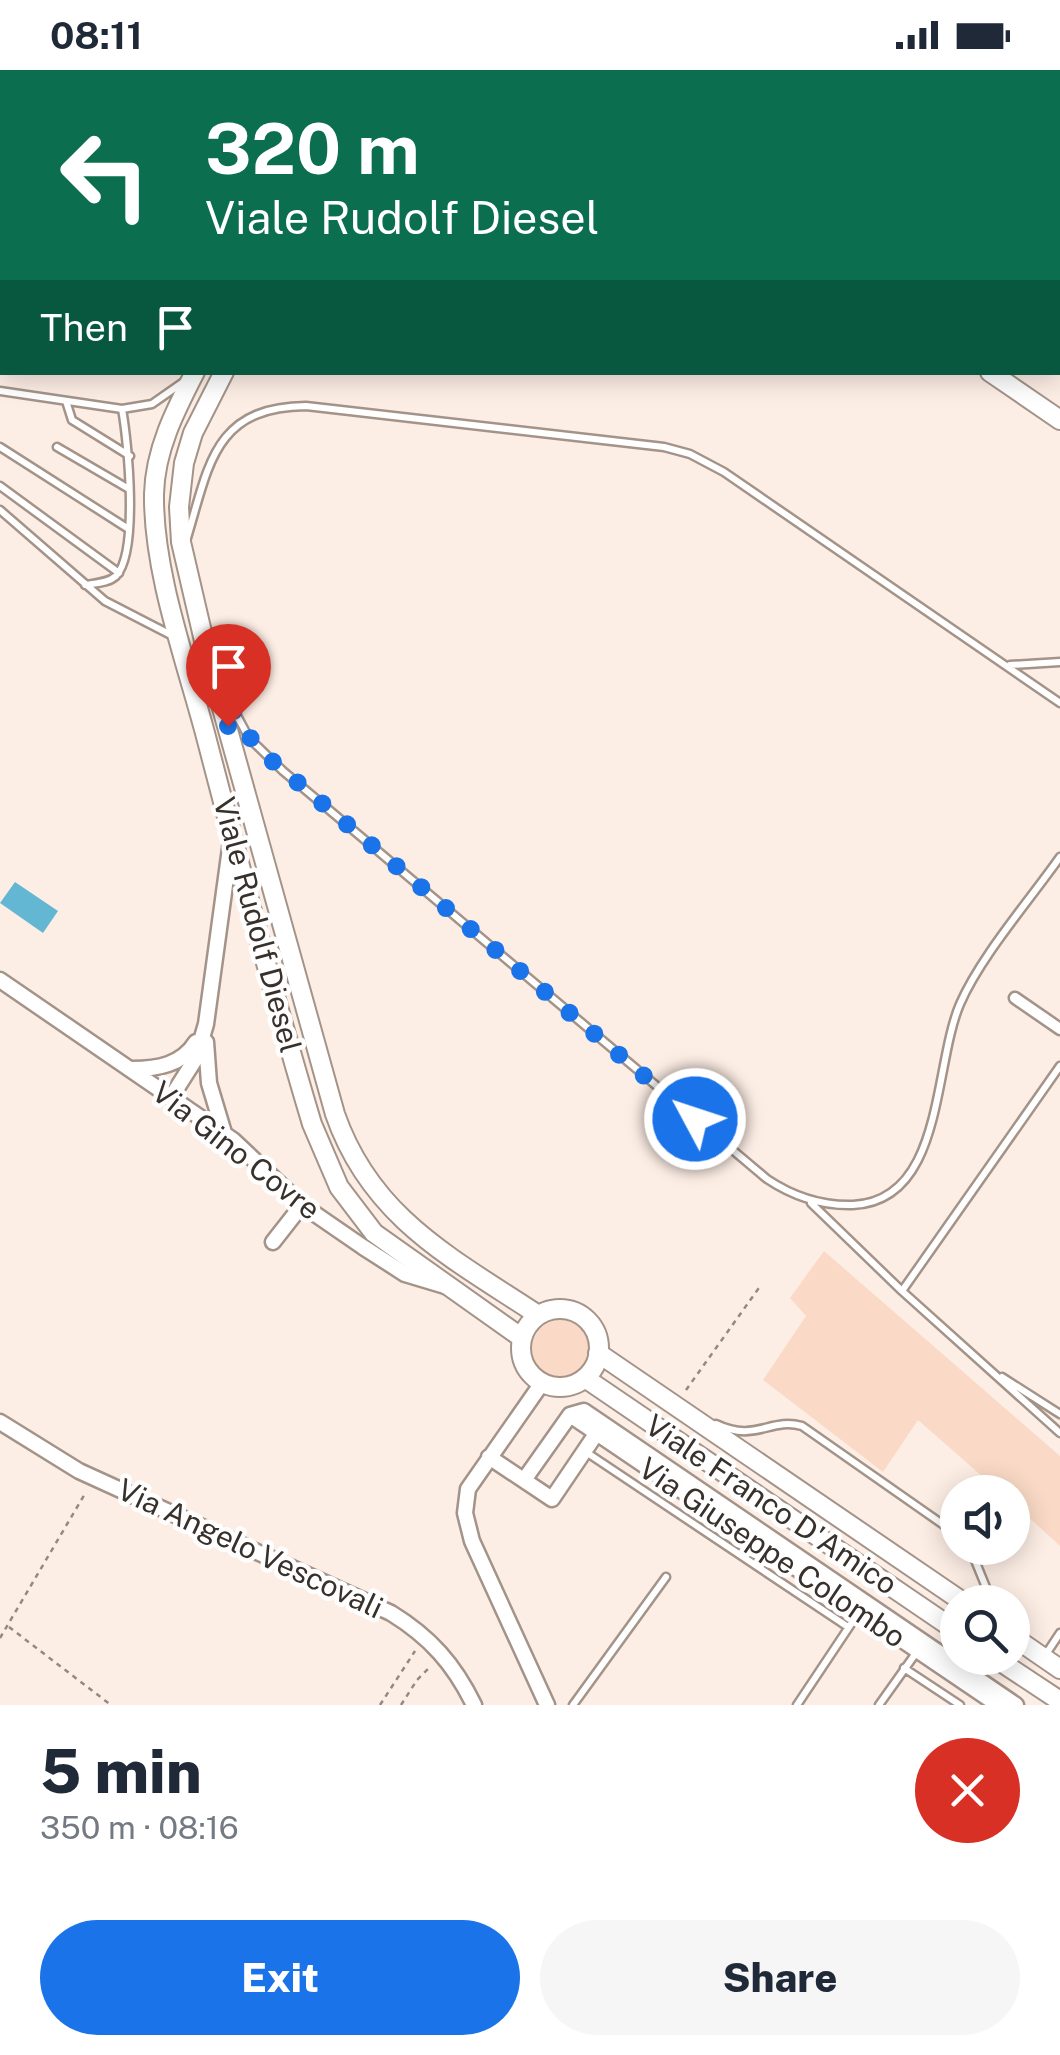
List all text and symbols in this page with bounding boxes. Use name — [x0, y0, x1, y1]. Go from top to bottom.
text: 08:11 — [50, 13, 143, 58]
text: 320 m — [205, 107, 420, 190]
icon: left — [40, 110, 170, 240]
text: Viale Rudolf Diesel — [205, 191, 599, 244]
icon: arrive — [148, 300, 203, 355]
text: Then — [40, 305, 128, 350]
pin — [186, 624, 271, 727]
icon: arrive — [201, 639, 256, 694]
street label: Viale Rudolf Diesel — [207, 793, 309, 1056]
position arrow — [643, 1067, 747, 1171]
street label: Via Gino Covre — [145, 1073, 328, 1227]
street label: Viale Franco D'Amico — [639, 1407, 904, 1602]
street label: Via Giuseppe Colombo — [632, 1449, 913, 1655]
street label: Via Angelo Vescovali — [112, 1471, 389, 1625]
map controls — [940, 1475, 1030, 1675]
button: sound — [940, 1475, 1030, 1565]
button: search — [940, 1585, 1030, 1675]
text: 5 min — [40, 1736, 202, 1807]
button: close — [915, 1738, 1020, 1843]
text: 350 m · 08:16 — [40, 1809, 239, 1846]
button: Exit — [40, 1920, 520, 2035]
button: Share — [540, 1920, 1020, 2035]

